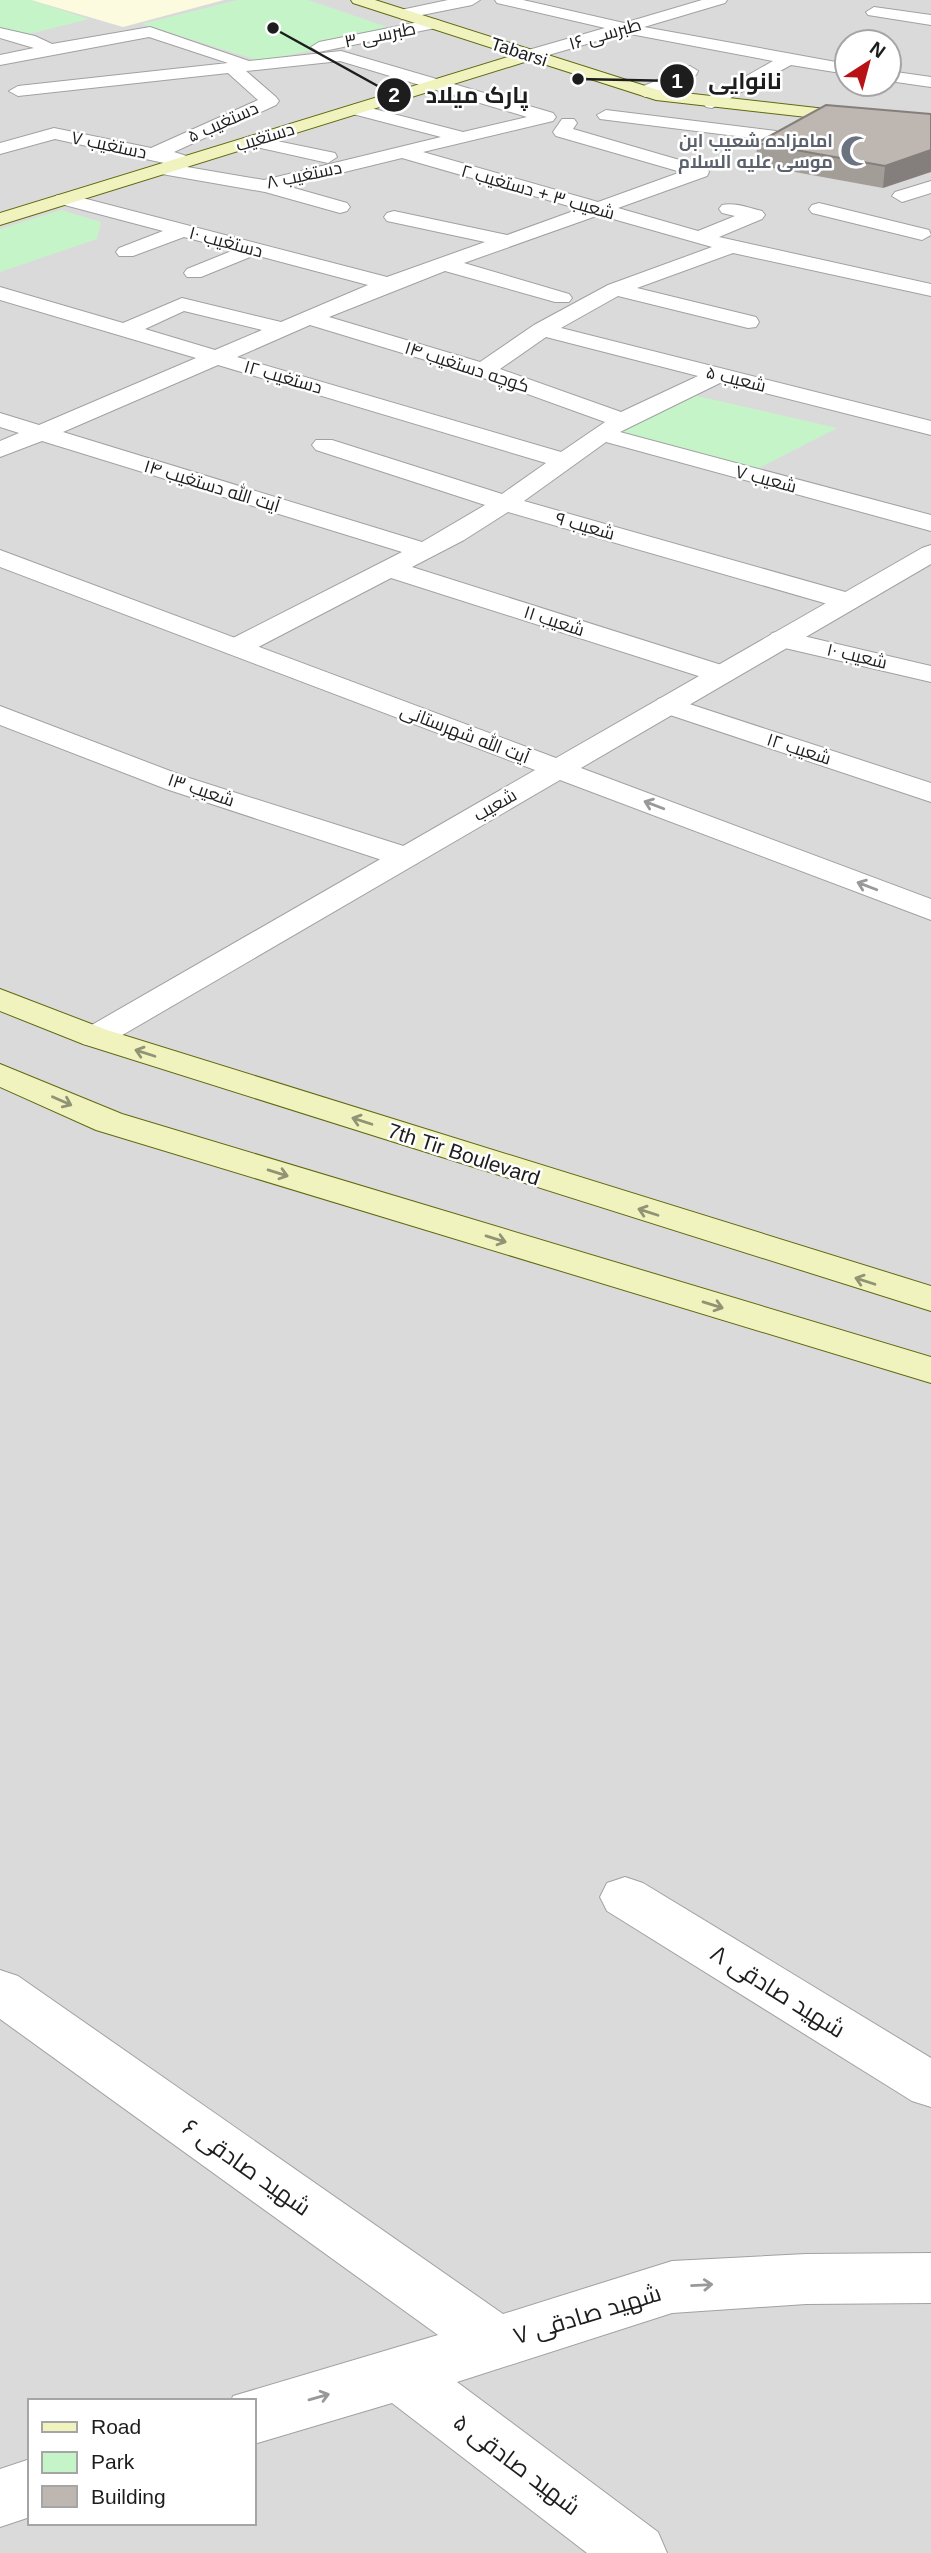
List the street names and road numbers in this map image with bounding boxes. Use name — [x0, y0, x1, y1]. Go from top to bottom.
street label: طبرسی ۱۶ — [567, 14, 644, 55]
street label: طبرسی ۳ — [343, 18, 417, 53]
street label: Tabarsi — [488, 34, 550, 70]
street label: دستغیب ۵ — [185, 98, 261, 146]
street label: دستغیب — [233, 119, 297, 155]
street label: دستغیب ۷ — [69, 127, 149, 163]
street label: دستغیب ۸ — [264, 157, 344, 193]
street label: شعیب ۳ + دستغیب ۲ — [459, 160, 617, 224]
street label: دستغیب ۱۰ — [187, 223, 265, 261]
street label: کوچه دستغیب ۱۴ — [402, 337, 532, 398]
street label: دستغیب ۱۲ — [242, 356, 324, 398]
street label: شعیب ۵ — [704, 362, 768, 396]
street label: آیت الله دستغیب ۱۴ — [142, 454, 283, 516]
street label: شعیب ۷ — [733, 461, 799, 497]
street label: شعیب ۹ — [553, 508, 617, 544]
street label: شعیب ۱۱ — [521, 602, 587, 640]
street label: شعیب ۱۰ — [825, 639, 889, 673]
street label: آیت الله شهرستانی — [397, 698, 533, 769]
street label: شعیب ۱۲ — [764, 729, 834, 769]
street label: شعیب ۱۳ — [165, 769, 237, 811]
street label: شعیب — [470, 785, 520, 825]
street label: 7th Tir Boulevard — [385, 1119, 543, 1189]
street label: شهید صادقی ۸ — [705, 1939, 850, 2044]
street label: شهید صادقی ۶ — [177, 2113, 316, 2222]
street label: شهید صادقی ۷ — [510, 2279, 665, 2350]
street label: شهید صادقی ۵ — [448, 2408, 586, 2521]

